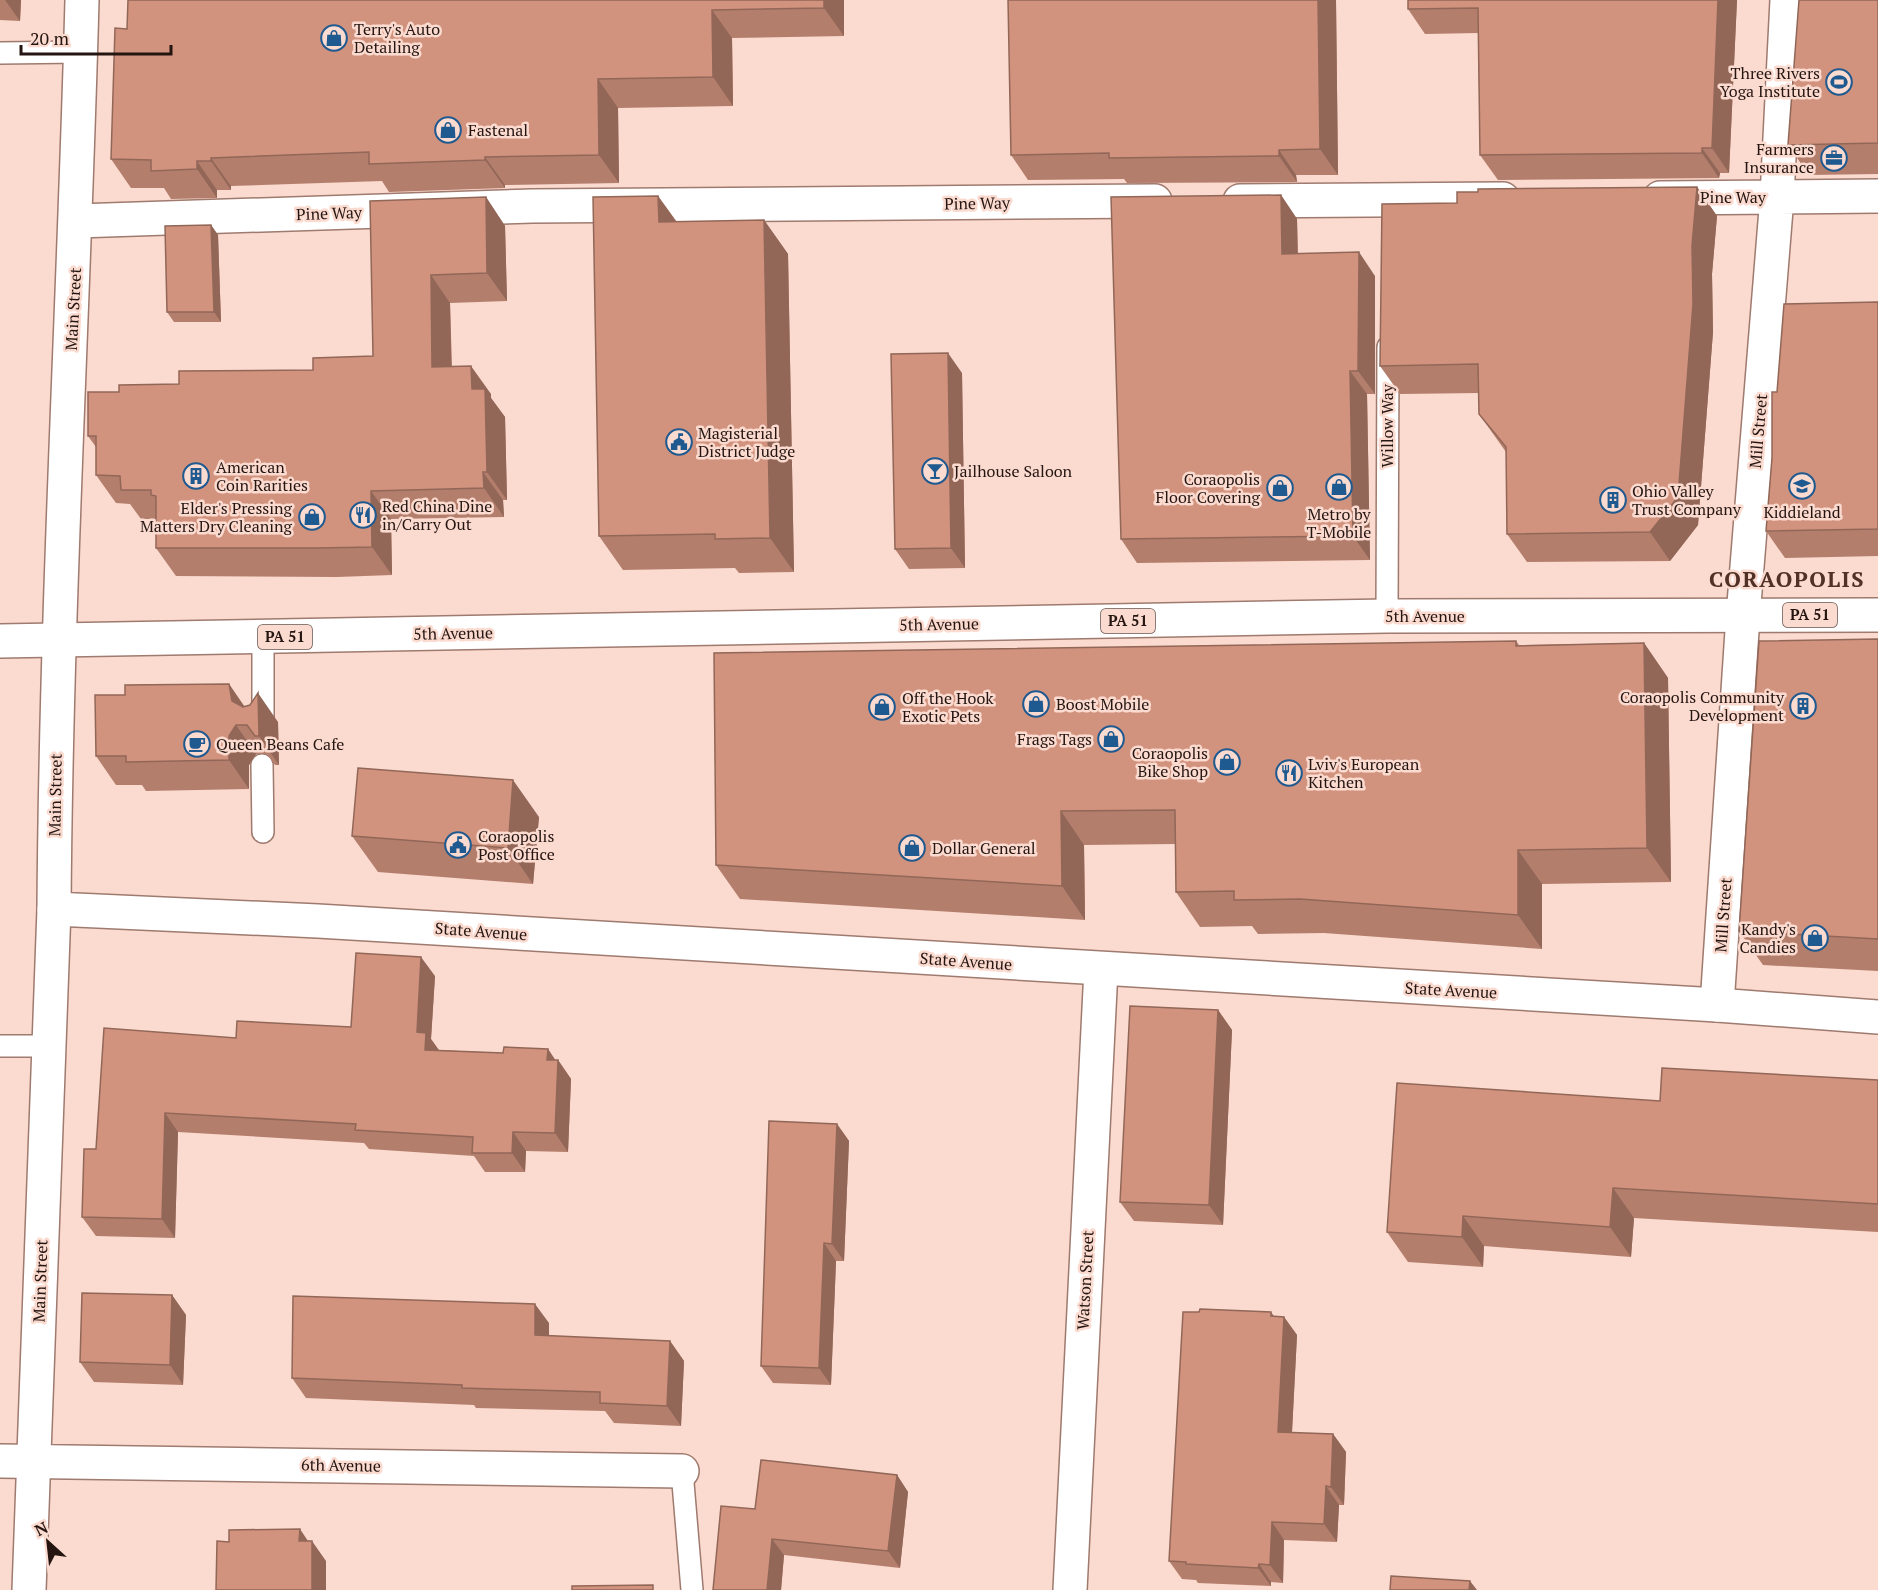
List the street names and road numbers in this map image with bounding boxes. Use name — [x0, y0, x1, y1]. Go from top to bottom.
street label: Pine Way — [1700, 186, 1767, 208]
street label: Pine Way — [944, 191, 1011, 215]
street label: Pine Way — [296, 201, 363, 225]
street label: Main Street — [60, 267, 86, 351]
street label: Willow Way — [1376, 383, 1398, 468]
street label: Mill Street — [1744, 393, 1772, 469]
road number: PA 51 — [1783, 603, 1837, 627]
street label: 5th Avenue — [1385, 605, 1465, 627]
road number: PA 51 — [1101, 609, 1155, 633]
street label: 5th Avenue — [899, 612, 979, 636]
street label: 5th Avenue — [413, 621, 493, 645]
road number: PA 51 — [258, 625, 312, 649]
street label: Main Street — [43, 753, 67, 837]
street label: Mill Street — [1709, 877, 1737, 953]
street label: State Avenue — [434, 917, 528, 945]
street label: State Avenue — [919, 947, 1013, 975]
street label: State Avenue — [1404, 977, 1498, 1003]
street label: Watson Street — [1071, 1230, 1099, 1330]
street label: Main Street — [28, 1239, 52, 1323]
street label: 6th Avenue — [301, 1453, 381, 1477]

